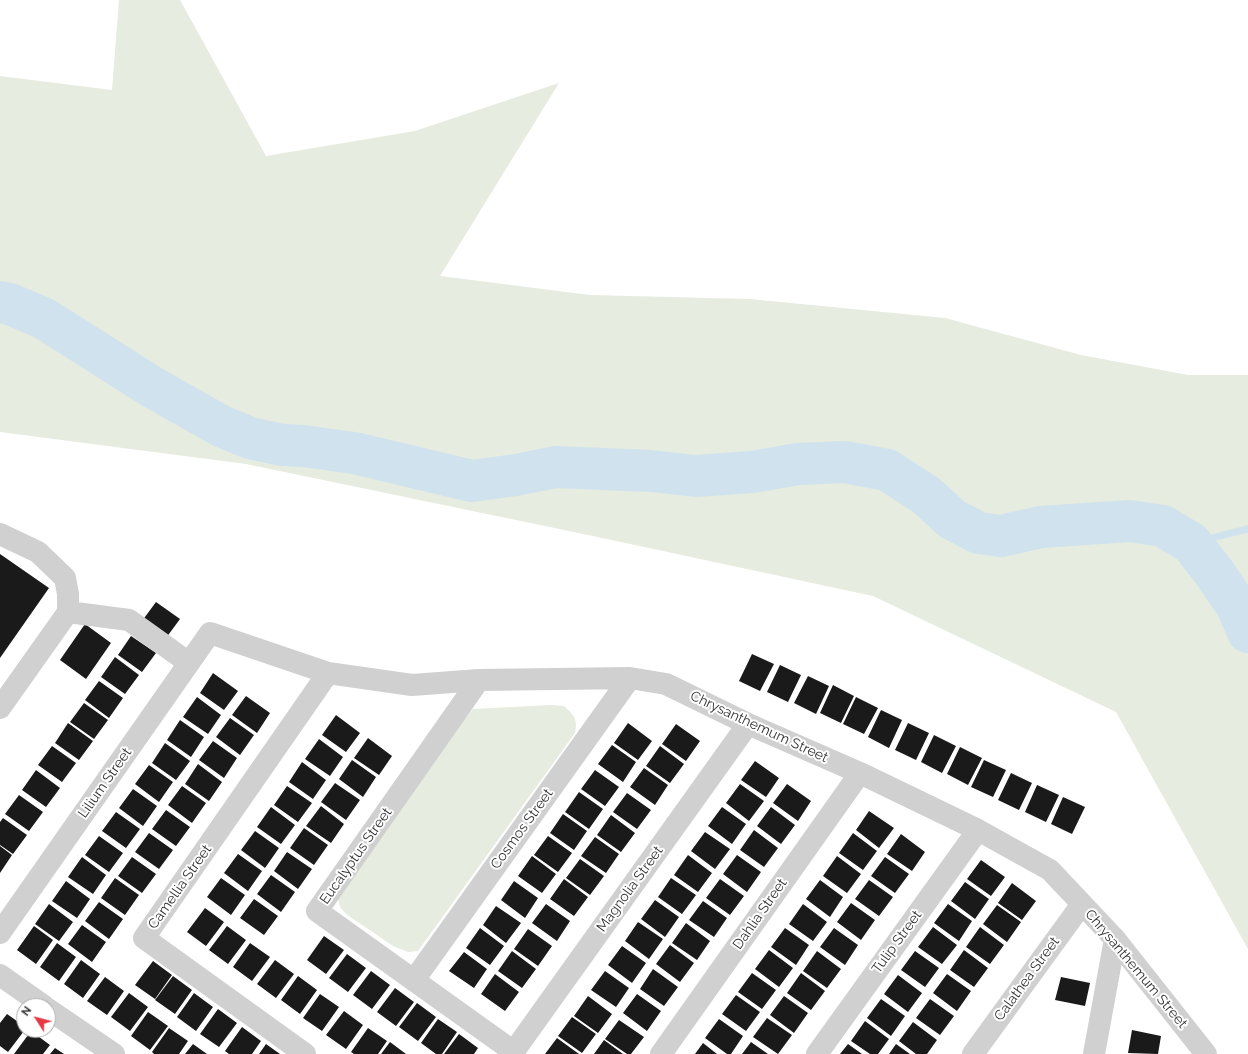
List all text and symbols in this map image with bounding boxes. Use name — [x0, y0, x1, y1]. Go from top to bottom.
street label: Chrysanthemum Street — [687, 688, 831, 766]
street label: Lilium Street — [75, 745, 135, 821]
street label: Cosmos Street — [487, 786, 557, 872]
street label: Eucalyptus Street — [316, 805, 396, 907]
street label: Camellia Street — [145, 842, 215, 932]
street label: Magnolia Street — [593, 843, 667, 935]
street label: Dahlia Street — [729, 875, 791, 953]
street label: Chrysanthemum Street — [1081, 906, 1191, 1032]
street label: Tulip Street — [869, 907, 925, 977]
street label: Calathea Street — [991, 934, 1063, 1024]
north arrow — [16, 998, 56, 1038]
text: N — [19, 1004, 34, 1018]

